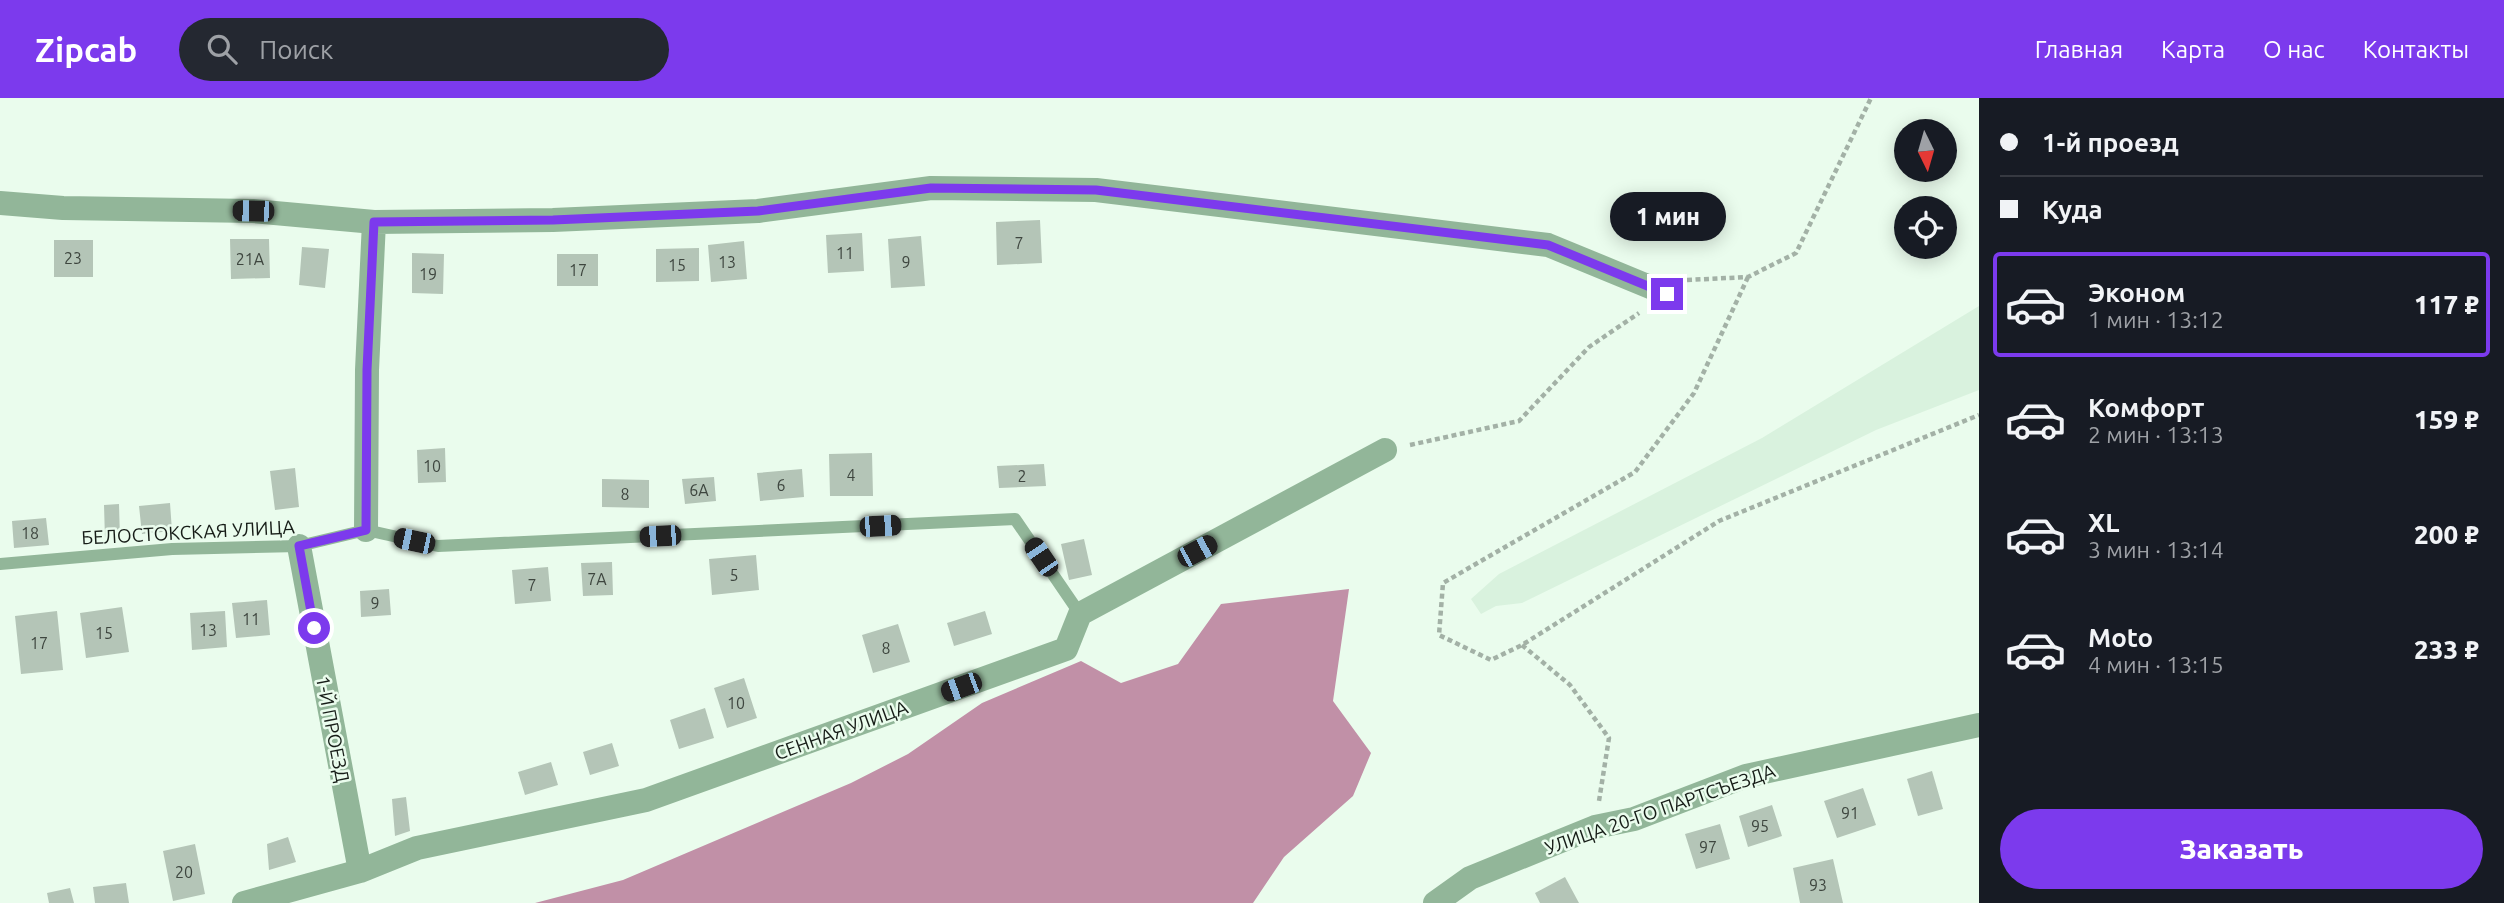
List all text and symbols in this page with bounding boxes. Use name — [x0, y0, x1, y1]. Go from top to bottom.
search box — [179, 18, 669, 81]
icon: search — [203, 30, 241, 68]
text: Zipcab — [35, 31, 137, 68]
text: Поиск — [259, 35, 333, 64]
text: Главная — [2035, 36, 2123, 63]
text: Карта — [2161, 36, 2225, 63]
text: О нас — [2263, 36, 2325, 63]
text: Контакты — [2363, 36, 2469, 63]
north arrow — [1894, 119, 1956, 182]
map controls — [1894, 119, 1957, 259]
text: 1-й проезд — [2042, 128, 2179, 157]
callout: 1 мин — [1609, 192, 1725, 242]
text: Куда — [2042, 195, 2103, 224]
button: locate — [1894, 196, 1957, 259]
car — [232, 200, 275, 222]
text: 1 мин — [1636, 204, 1700, 229]
house number: 7 — [1014, 234, 1024, 252]
house number: 11 — [836, 244, 854, 262]
house number: 23 — [64, 249, 82, 267]
house number: 21А — [236, 250, 265, 268]
house number: 13 — [718, 253, 736, 271]
house number: 9 — [901, 253, 911, 271]
house number: 15 — [668, 256, 686, 274]
house number: 17 — [569, 261, 587, 279]
house number: 19 — [419, 265, 437, 283]
icon: car — [2004, 273, 2067, 336]
route end — [1651, 278, 1683, 310]
text: Эконом — [2088, 278, 2185, 307]
text: 117 ₽ — [2414, 290, 2479, 319]
text: 1 мин · 13:12 — [2088, 307, 2224, 332]
icon: car — [2004, 388, 2067, 451]
text: Комфорт — [2088, 393, 2204, 422]
text: 159 ₽ — [2414, 405, 2479, 434]
text: 2 мин · 13:13 — [2088, 422, 2224, 447]
house number: 10 — [423, 457, 441, 475]
house number: 4 — [846, 466, 856, 484]
house number: 2 — [1017, 467, 1027, 485]
house number: 6 — [776, 476, 786, 494]
house number: 6А — [689, 481, 709, 499]
house number: 8 — [620, 485, 630, 503]
icon: car — [2004, 503, 2067, 566]
text: XL — [2088, 508, 2119, 537]
car — [859, 514, 902, 538]
street label: БЕЛОСТОКСКАЯ УЛИЦА — [81, 515, 296, 549]
text: 200 ₽ — [2414, 520, 2479, 549]
house number: 18 — [21, 524, 39, 542]
car — [639, 524, 682, 548]
car — [392, 526, 437, 556]
car — [1174, 532, 1221, 570]
car — [1021, 534, 1062, 580]
text: 3 мин · 13:14 — [2088, 537, 2224, 562]
house number: 5 — [729, 566, 739, 584]
house number: 7А — [587, 570, 607, 588]
house number: 7 — [527, 576, 537, 594]
house number: 9 — [370, 594, 380, 612]
house number: 11 — [242, 610, 260, 628]
route start — [298, 612, 330, 644]
icon: car — [2004, 618, 2067, 681]
house number: 13 — [199, 621, 217, 639]
text: Moto — [2088, 623, 2153, 652]
house number: 15 — [95, 624, 113, 642]
house number: 17 — [30, 634, 48, 652]
text: 233 ₽ — [2414, 635, 2479, 664]
house number: 8 — [881, 639, 891, 657]
text: 4 мин · 13:15 — [2088, 652, 2224, 677]
car — [938, 670, 985, 704]
street label: 1-Й ПРОЕЗД — [312, 674, 354, 784]
house number: 10 — [727, 694, 745, 712]
street label: СЕННАЯ УЛИЦА — [771, 695, 911, 764]
street label: УЛИЦА 20-ГО ПАРТСЪЕЗДА — [1542, 759, 1779, 859]
house number: 91 — [1841, 804, 1859, 822]
button: Заказать — [2000, 809, 2483, 889]
house number: 95 — [1751, 817, 1769, 835]
house number: 97 — [1699, 838, 1717, 856]
house number: 20 — [175, 863, 193, 881]
house number: 93 — [1809, 876, 1827, 894]

